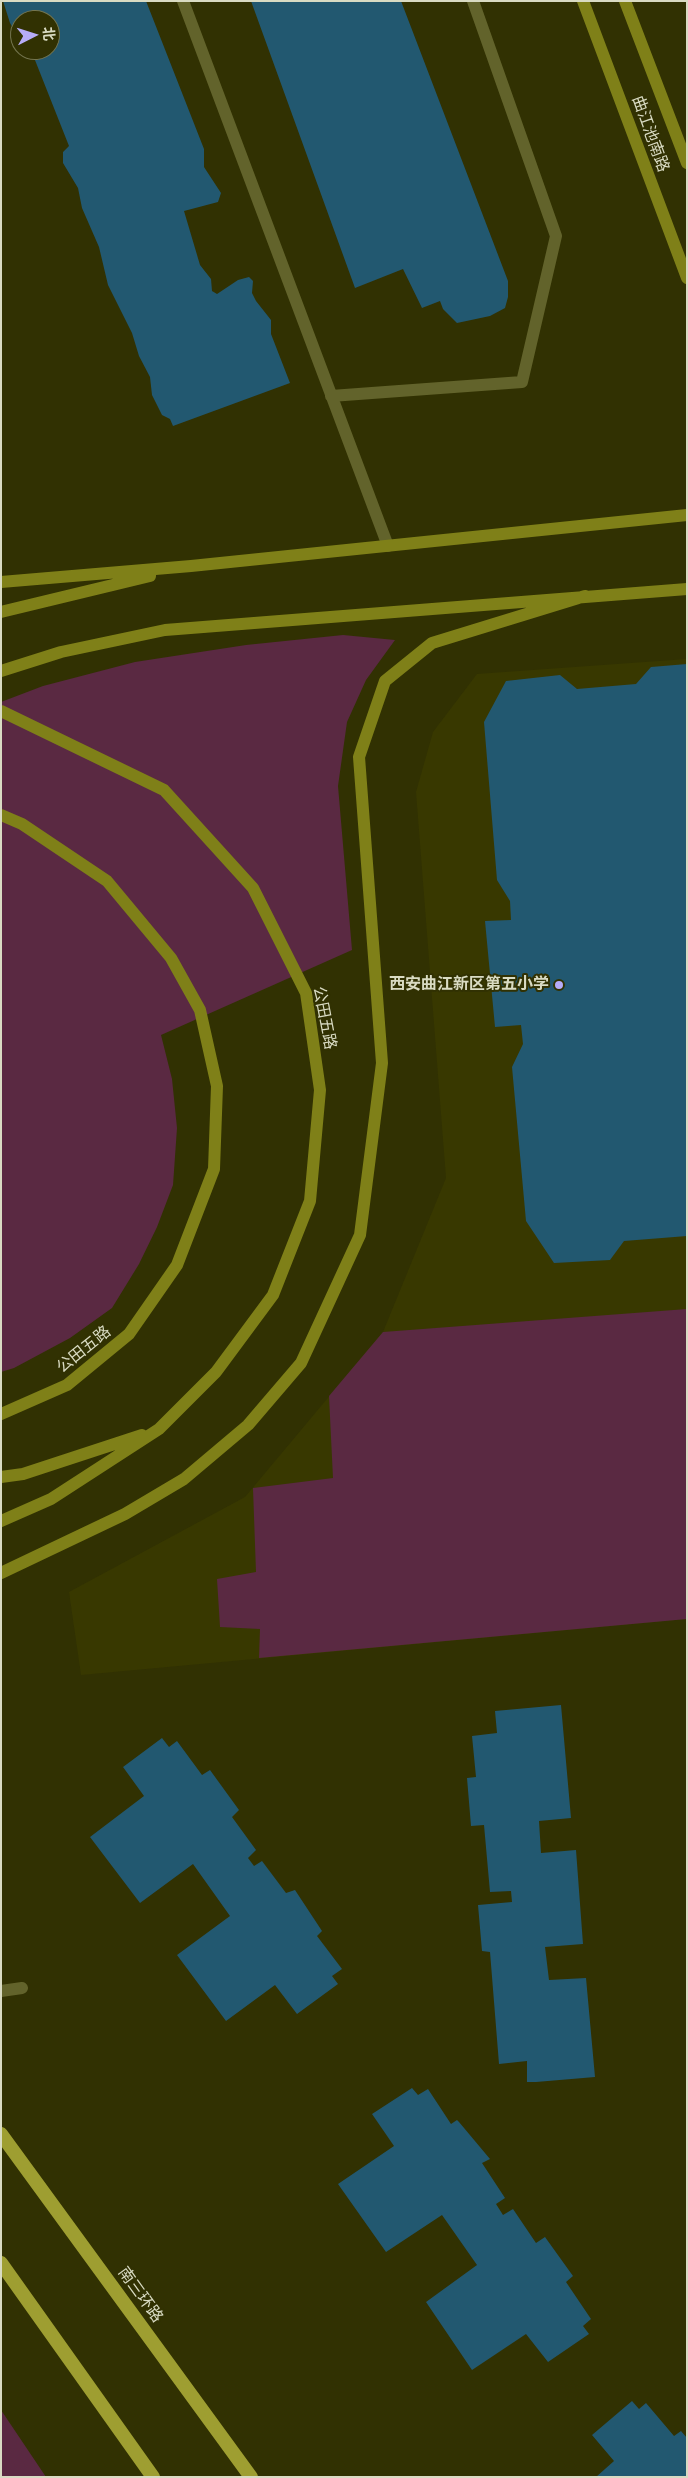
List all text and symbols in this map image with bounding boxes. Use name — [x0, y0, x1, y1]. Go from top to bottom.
north arrow — [10, 10, 60, 60]
text: 北 — [40, 26, 58, 41]
street label: 曲江池南路 — [627, 93, 673, 175]
place label: 西安曲江新区第五小学 — [389, 975, 549, 995]
marker: 西安曲江新区第五小学 — [553, 979, 565, 991]
street label: 公田五路 — [308, 985, 340, 1051]
street label: 公田五路 — [53, 1322, 115, 1378]
street label: 南三环路 — [113, 2263, 167, 2327]

